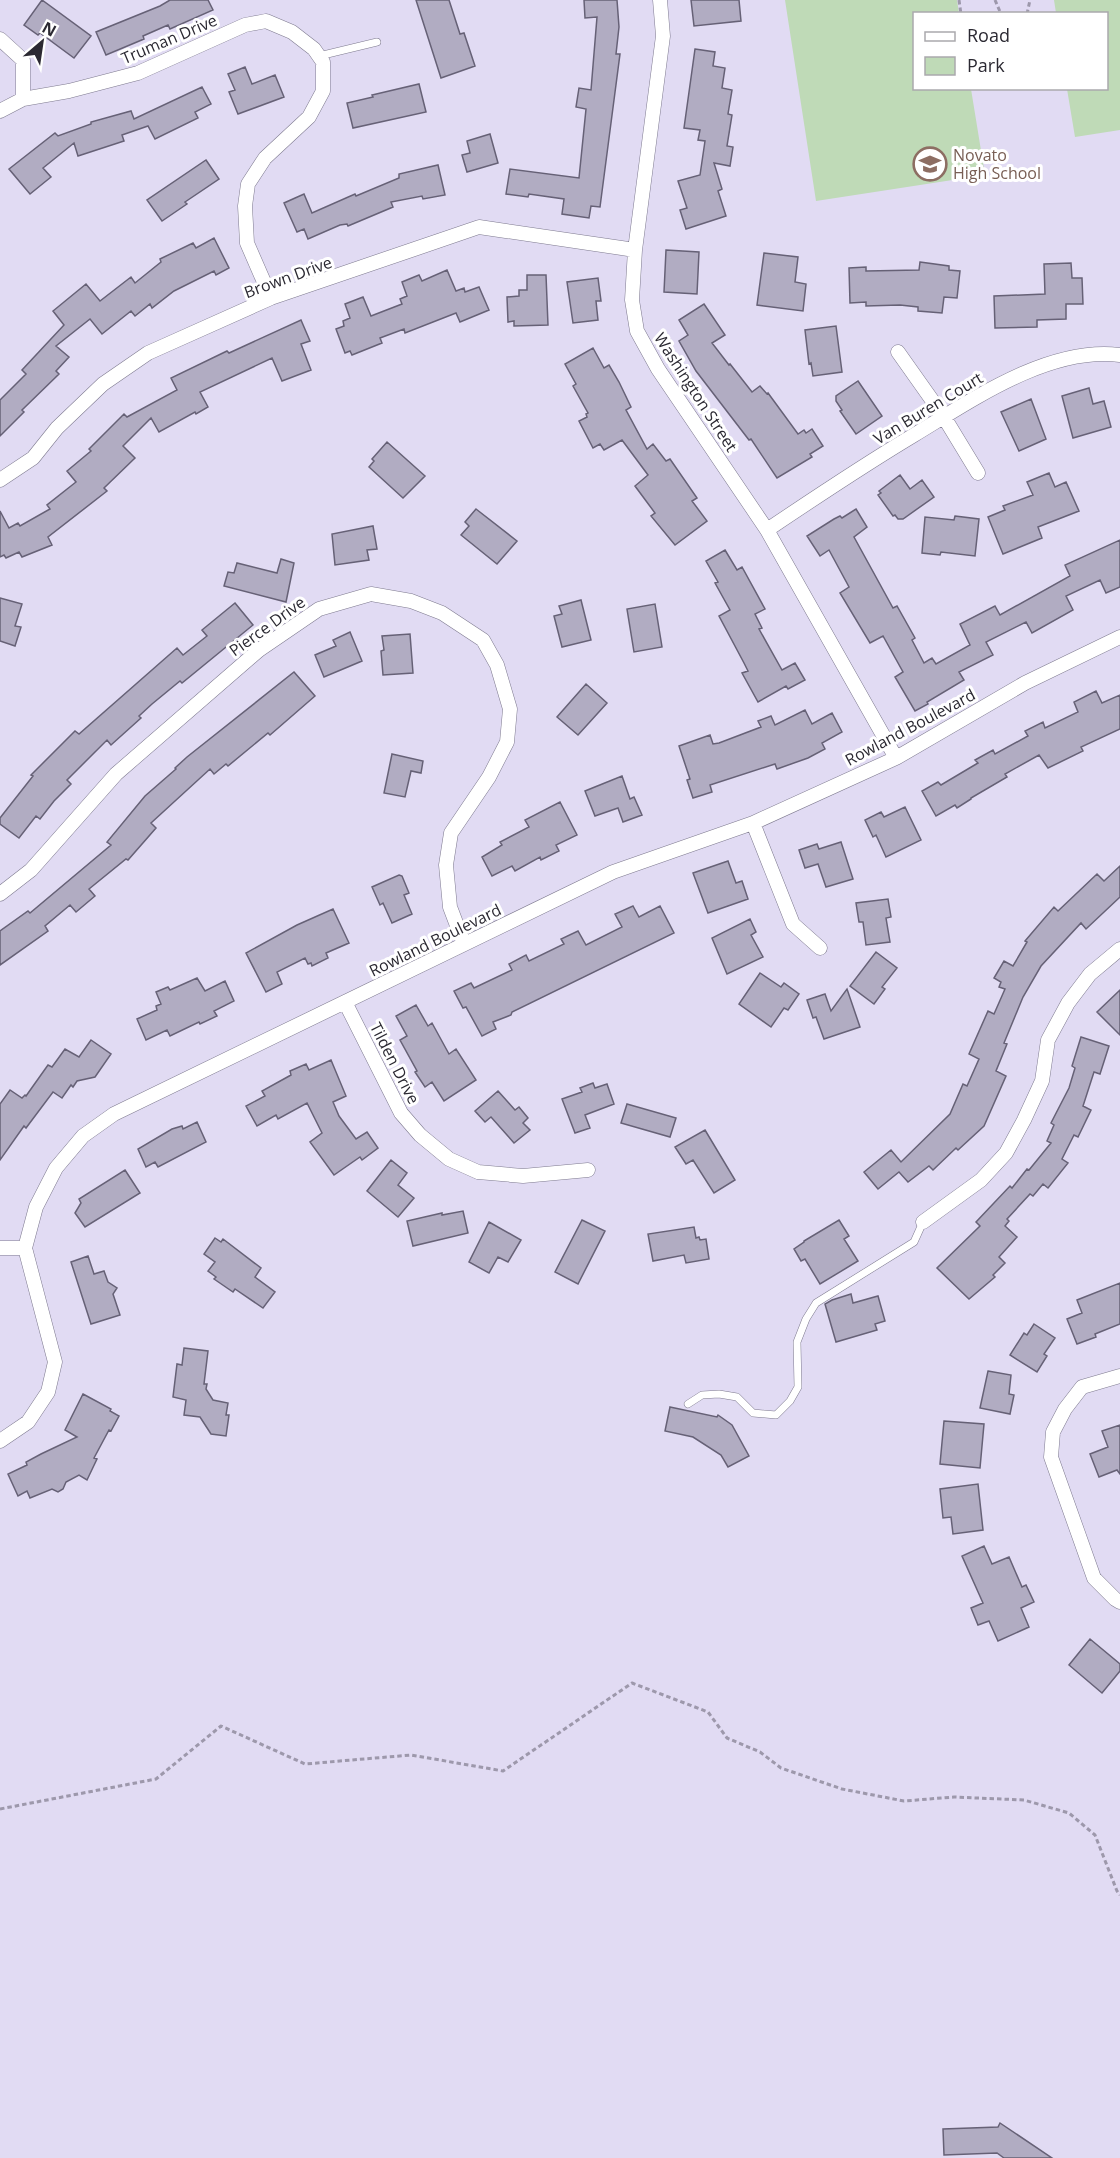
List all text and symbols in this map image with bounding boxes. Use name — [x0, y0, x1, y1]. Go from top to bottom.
street label: Truman Drive — [118, 9, 220, 69]
north arrow — [12, 12, 72, 72]
legend — [913, 12, 1108, 90]
text: N — [38, 16, 60, 42]
text: Road — [967, 23, 1010, 47]
text: Park — [967, 53, 1005, 77]
place label: Novato High School — [953, 144, 1041, 184]
school or university icon: Novato High School — [912, 146, 948, 182]
street label: Brown Drive — [241, 251, 335, 303]
street label: Washington Street — [649, 328, 743, 456]
street label: Van Buren Court — [869, 367, 987, 449]
street label: Pierce Drive — [224, 591, 310, 661]
street label: Rowland Boulevard — [841, 683, 979, 771]
street label: Rowland Boulevard — [365, 898, 505, 982]
street label: Tilden Drive — [365, 1018, 425, 1108]

